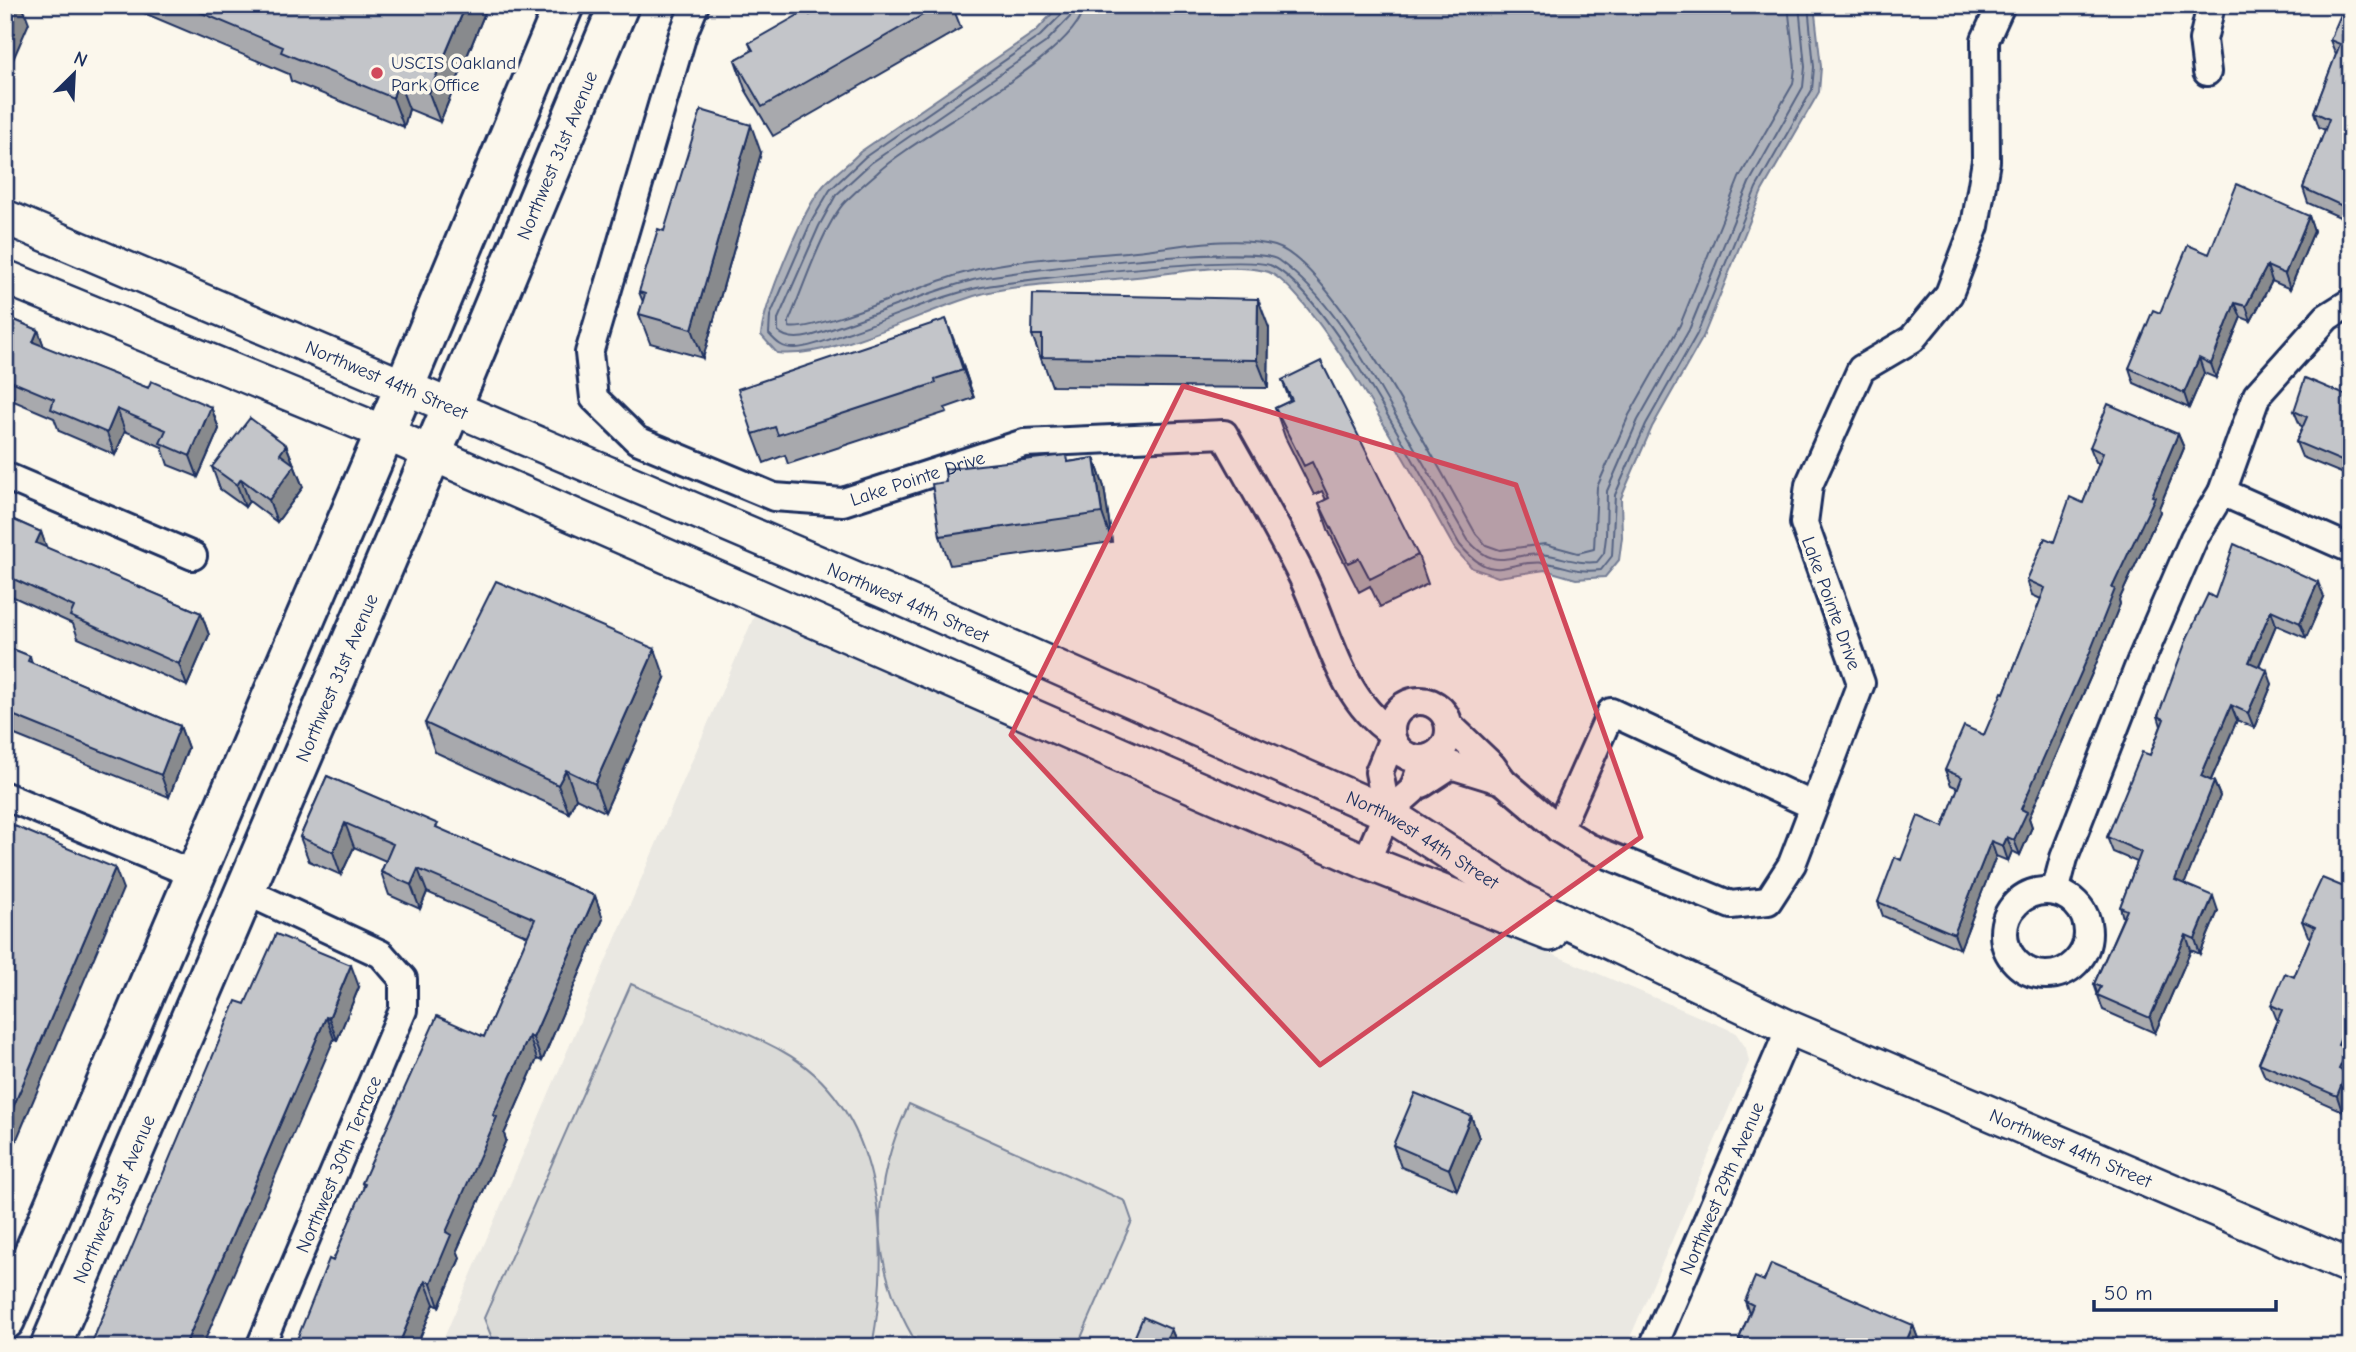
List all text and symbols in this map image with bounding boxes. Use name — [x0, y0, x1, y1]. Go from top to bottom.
north arrow — [38, 38, 108, 108]
text: N — [70, 47, 91, 72]
place label: USCIS Oakland Park Office — [391, 52, 516, 96]
marker: USCIS Oakland Park Office — [369, 65, 385, 81]
street label: Northwest 31st Avenue — [513, 68, 602, 243]
street label: Northwest 44th Street — [302, 336, 471, 425]
street label: Lake Pointe Drive — [848, 447, 988, 511]
street label: Lake Pointe Drive — [1797, 534, 1865, 673]
street label: Northwest 44th Street — [824, 558, 993, 648]
street label: Northwest 31st Avenue — [291, 591, 383, 765]
street label: Northwest 44th Street — [1343, 786, 1503, 894]
street label: Northwest 30th Terrace — [292, 1073, 386, 1256]
street label: Northwest 29th Avenue — [1675, 1099, 1769, 1278]
street label: Northwest 44th Street — [1986, 1104, 2155, 1193]
street label: Northwest 31st Avenue — [69, 1112, 160, 1287]
scale bar — [2094, 1268, 2276, 1312]
text: 50 m — [2104, 1281, 2153, 1305]

